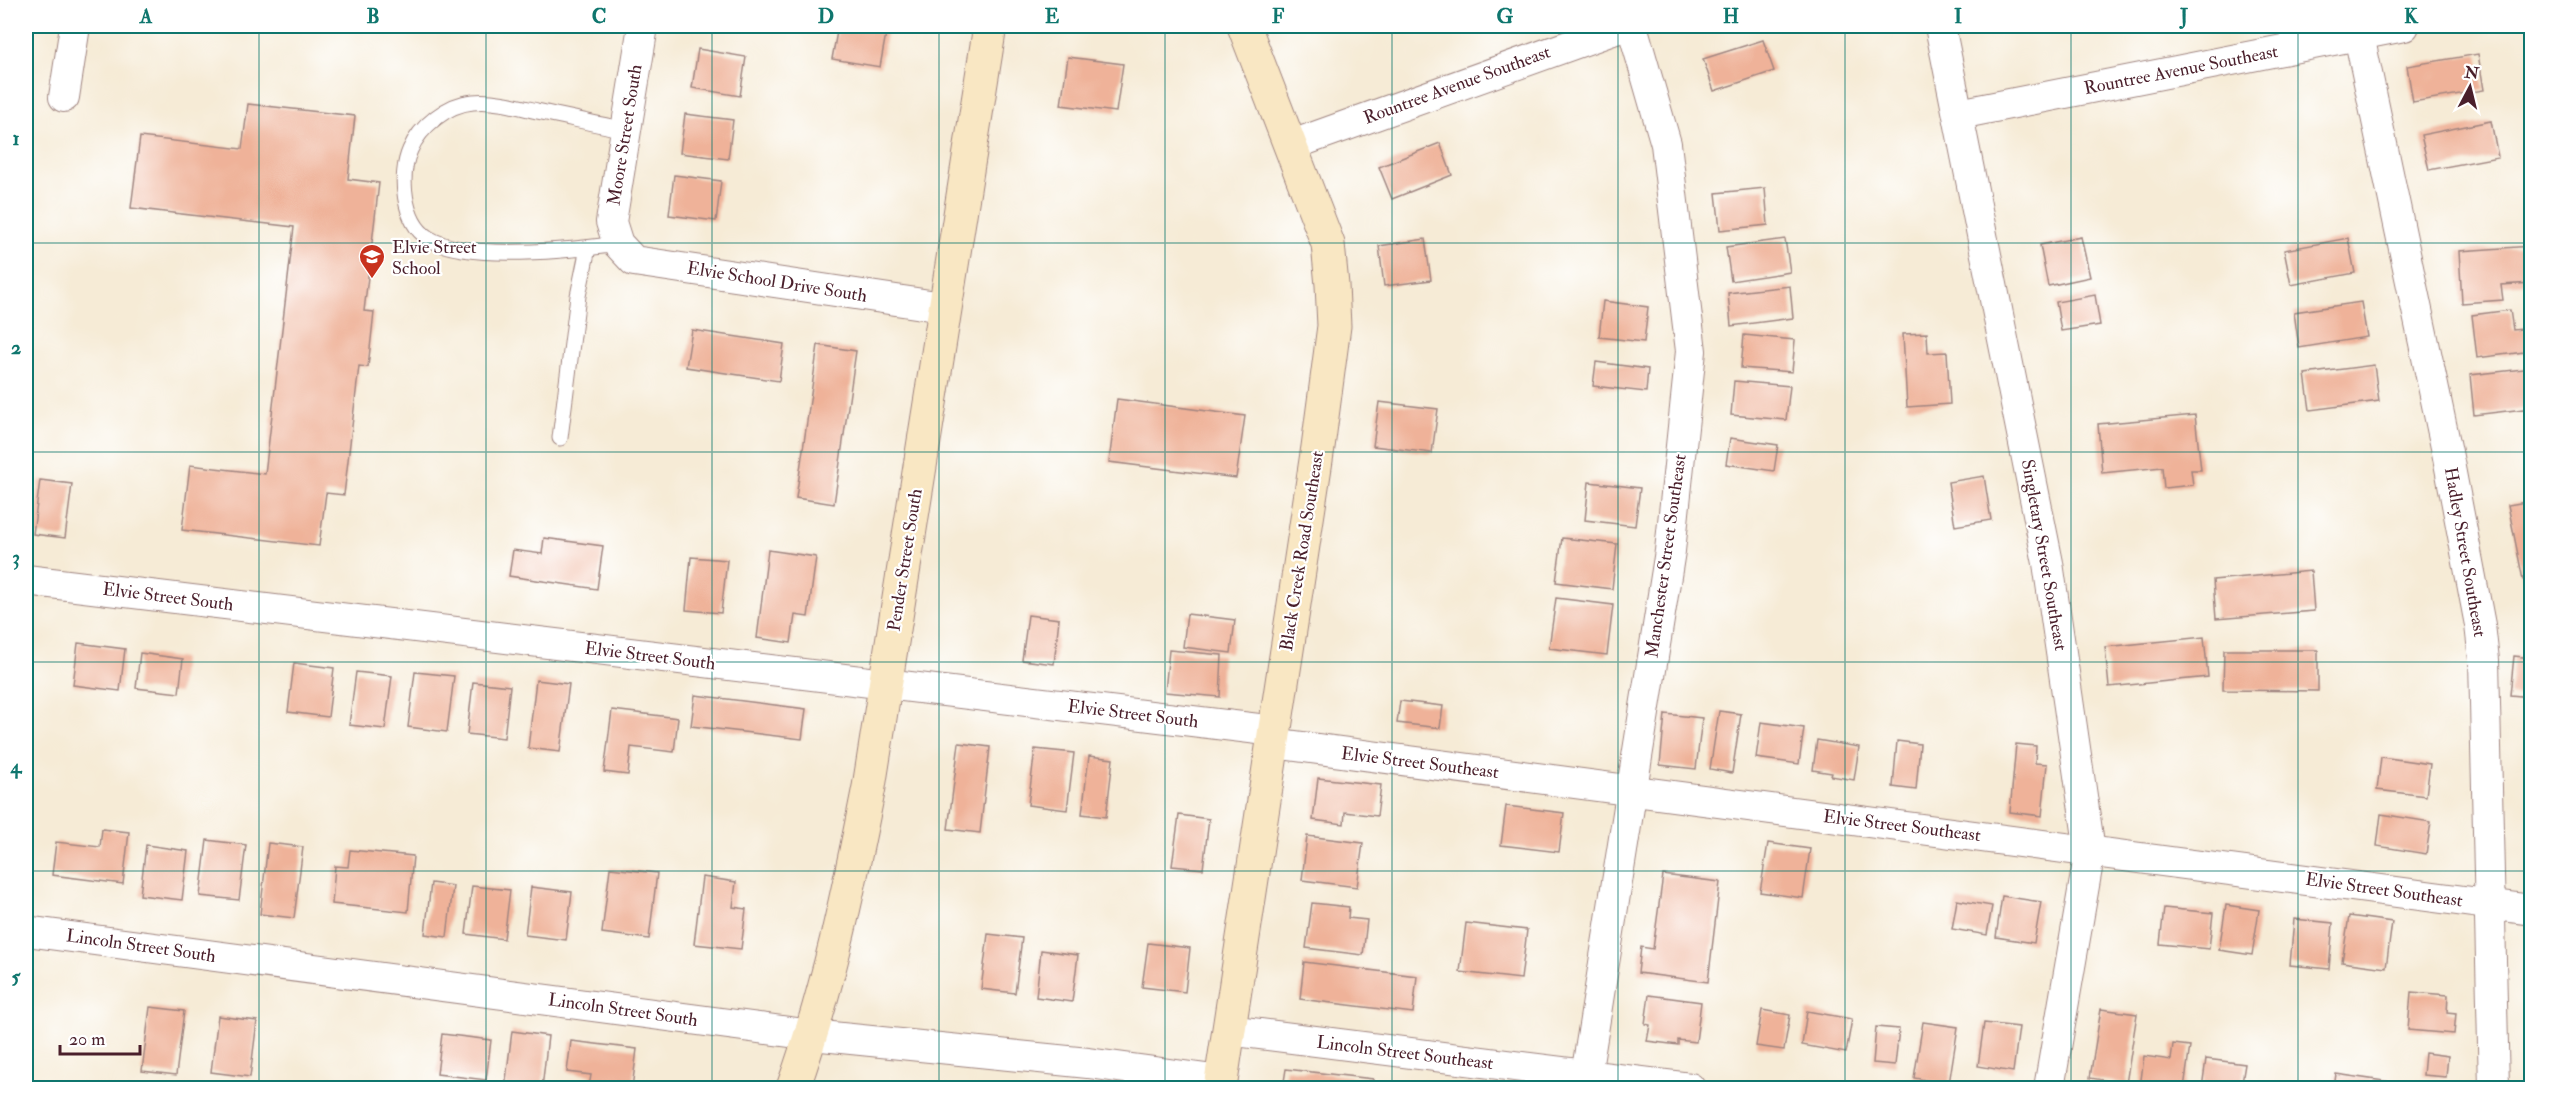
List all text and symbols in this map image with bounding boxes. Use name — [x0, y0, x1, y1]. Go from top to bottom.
text: A — [139, 4, 153, 29]
text: B — [366, 4, 380, 29]
text: C — [592, 4, 606, 29]
text: D — [818, 4, 834, 29]
text: E — [1045, 4, 1060, 29]
text: F — [1272, 4, 1285, 29]
text: G — [1497, 4, 1514, 29]
text: H — [1723, 4, 1739, 29]
text: I — [1954, 4, 1962, 29]
text: J — [2179, 4, 2188, 29]
text: K — [2404, 4, 2419, 29]
street label: Rountree Avenue Southeast — [1360, 40, 1554, 130]
street label: Rountree Avenue Southeast — [2082, 40, 2280, 100]
north arrow — [2440, 57, 2500, 117]
street label: Moore Street South — [602, 62, 648, 207]
text: N — [2462, 62, 2481, 84]
text: 1 — [12, 126, 20, 151]
place label: Elvie Street School — [392, 236, 477, 280]
school or university icon: Elvie Street School — [357, 242, 387, 280]
street label: Elvie School Drive South — [685, 256, 869, 308]
text: 2 — [11, 335, 21, 360]
street label: Black Creek Road Southeast — [1275, 449, 1329, 653]
street label: Manchester Street Southeast — [1640, 452, 1692, 659]
street label: Singletary Street Southeast — [2016, 458, 2072, 653]
street label: Hadley Street Southeast — [2439, 465, 2491, 639]
street label: Pender Street South — [882, 487, 928, 633]
text: 3 — [12, 545, 20, 570]
street label: Elvie Street South — [101, 578, 235, 617]
street label: Elvie Street South — [583, 637, 717, 676]
street label: Elvie Street South — [1066, 695, 1200, 734]
street label: Elvie Street Southeast — [1340, 742, 1500, 784]
text: 4 — [10, 754, 23, 779]
street label: Elvie Street Southeast — [1822, 805, 1982, 847]
street label: Elvie Street Southeast — [2304, 868, 2464, 912]
street label: Lincoln Street South — [65, 924, 218, 968]
text: 5 — [12, 964, 22, 989]
street label: Lincoln Street South — [547, 988, 700, 1032]
scale bar — [60, 1018, 140, 1056]
text: 20 m — [69, 1028, 105, 1051]
street label: Lincoln Street Southeast — [1315, 1031, 1495, 1075]

